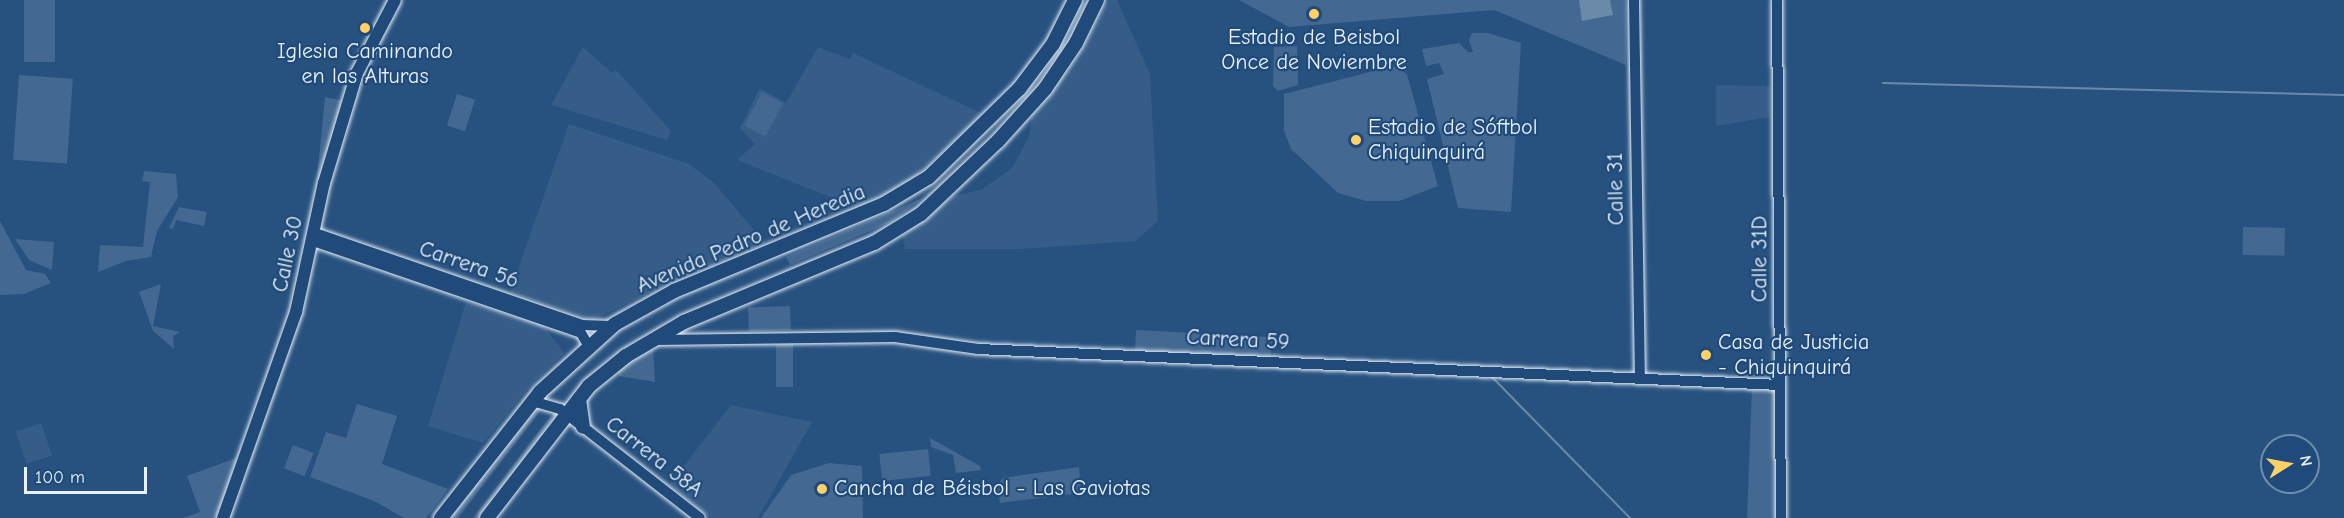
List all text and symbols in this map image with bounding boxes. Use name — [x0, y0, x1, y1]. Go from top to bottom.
marker: Estadio de Beisbol Once de Noviembre — [1307, 7, 1321, 21]
marker: Iglesia Caminando en las Alturas — [358, 21, 372, 35]
place label: Estadio de Beisbol Once de Noviembre — [1221, 24, 1407, 76]
place label: Iglesia Caminando en las Alturas — [277, 38, 453, 90]
place label: Estadio de Sóftbol Chiquinquirá — [1368, 114, 1537, 166]
marker: Estadio de Sóftbol Chiquinquirá — [1349, 133, 1363, 147]
street label: Calle 31 — [1602, 152, 1630, 226]
street label: Avenida Pedro de Heredia — [633, 179, 869, 299]
street label: Calle 30 — [267, 213, 309, 295]
street label: Calle 31D — [1747, 216, 1773, 302]
street label: Carrera 56 — [416, 236, 522, 294]
street label: Carrera 59 — [1186, 324, 1290, 356]
place label: Casa de Justicia - Chiquinquirá — [1718, 329, 1869, 380]
marker: Casa de Justicia - Chiquinquirá — [1699, 348, 1713, 362]
street label: Carrera 58A — [600, 411, 708, 503]
north arrow — [2260, 434, 2320, 494]
text: N — [2296, 454, 2316, 468]
scale bar — [27, 455, 150, 493]
text: 100 m — [35, 467, 85, 488]
place label: Cancha de Béisbol - Las Gaviotas — [834, 476, 1150, 502]
marker: Cancha de Béisbol - Las Gaviotas — [815, 482, 829, 496]

